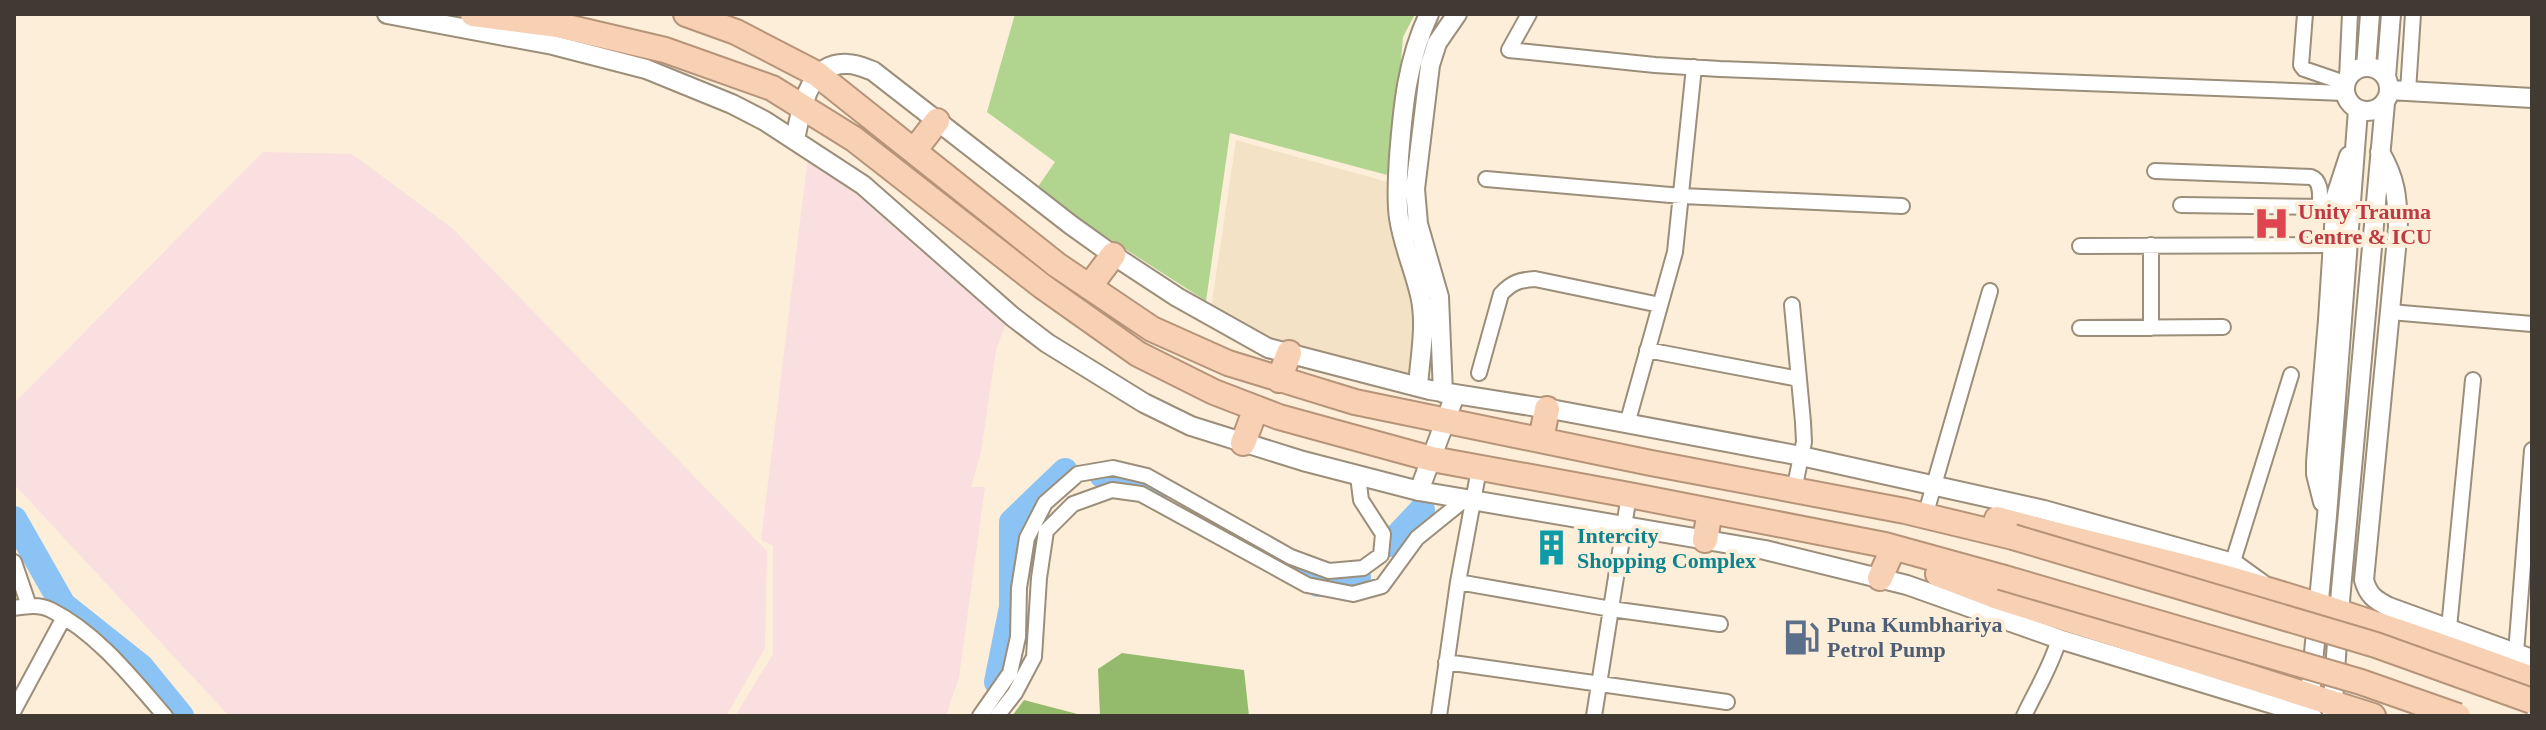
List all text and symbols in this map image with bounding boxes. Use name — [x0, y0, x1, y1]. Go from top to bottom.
place label: Unity Trauma Centre & ICU — [2298, 199, 2432, 249]
hospital icon: Unity Trauma Centre & ICU — [2253, 205, 2291, 243]
place label: Intercity Shopping Complex — [1577, 523, 1756, 573]
building icon: Intercity Shopping Complex — [1532, 529, 1570, 567]
place label: Puna Kumbhariya Petrol Pump — [1827, 612, 2002, 662]
fuel station icon: Puna Kumbhariya Petrol Pump — [1782, 618, 1820, 656]

